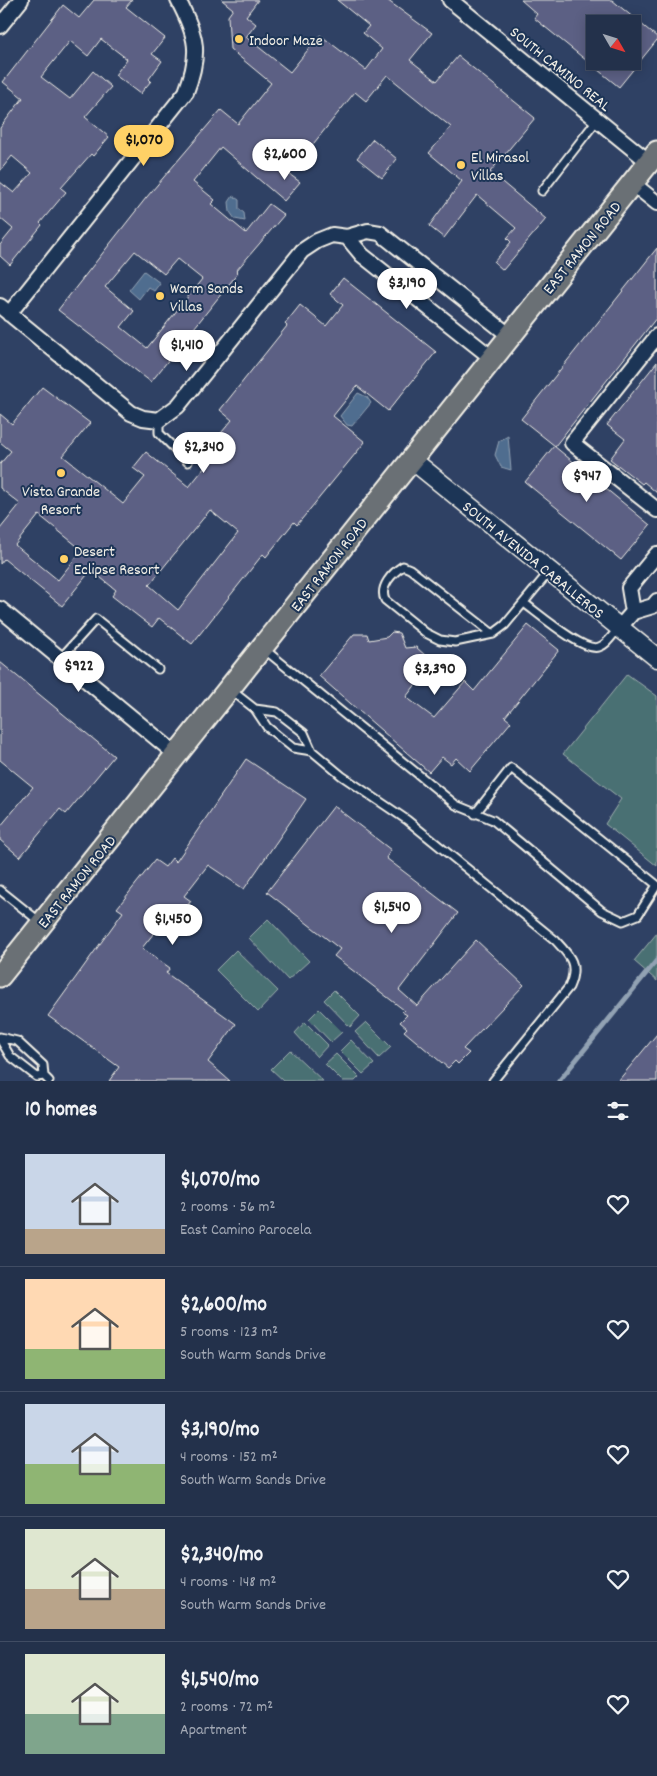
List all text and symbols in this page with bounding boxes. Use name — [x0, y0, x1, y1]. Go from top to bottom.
north arrow — [586, 15, 641, 70]
map controls — [586, 15, 641, 70]
street label: SOUTH CAMINO REAL — [504, 22, 615, 118]
place label: Indoor Maze — [249, 30, 323, 53]
marker: Indoor Maze — [233, 33, 245, 45]
pin: $1,070 — [103, 124, 185, 167]
text: $1,070 — [125, 129, 163, 152]
pin: $2,600 — [244, 138, 326, 181]
text: $2,600 — [263, 143, 307, 166]
place label: El Mirasol Villas — [471, 147, 529, 188]
marker: El Mirasol Villas — [455, 159, 467, 171]
street label: EAST RAMON ROAD — [538, 197, 628, 300]
pin: $3,190 — [366, 268, 448, 310]
text: $3,190 — [388, 272, 426, 295]
place label: Warm Sands Villas — [170, 278, 244, 319]
marker: Warm Sands Villas — [154, 290, 166, 302]
pin: $1,410 — [146, 330, 228, 372]
text: $1,410 — [170, 334, 204, 357]
pin: $2,340 — [163, 432, 245, 474]
text: $2,340 — [184, 436, 224, 459]
pin: $947 — [557, 460, 617, 503]
text: $947 — [573, 465, 601, 488]
marker: Vista Grande Resort — [55, 467, 67, 479]
place label: Vista Grande Resort — [22, 481, 100, 522]
street label: SOUTH AVENIDA CABALLEROS — [456, 496, 608, 626]
street label: EAST RAMON ROAD — [286, 514, 374, 617]
place label: Desert Eclipse Resort — [74, 541, 160, 582]
marker: Desert Eclipse Resort — [58, 553, 70, 565]
pin: $922 — [49, 650, 109, 693]
pin: $3,390 — [394, 654, 476, 696]
text: $922 — [64, 655, 94, 678]
text: $3,390 — [414, 658, 456, 681]
street label: EAST RAMON ROAD — [33, 831, 123, 934]
pin: $1,540 — [351, 892, 433, 934]
text: $1,540 — [373, 896, 411, 919]
pin: $1,450 — [132, 904, 214, 946]
text: $1,450 — [154, 908, 192, 931]
text: 10 homes — [25, 1096, 97, 1126]
icon: filters — [604, 1097, 632, 1125]
text: $1,070/mo — [180, 1166, 260, 1196]
icon: home — [65, 1174, 125, 1234]
icon: heart — [604, 1190, 632, 1218]
text: 2 rooms · 56 m² — [180, 1196, 275, 1219]
text: East Camino Parocela — [180, 1219, 311, 1242]
text: $2,600/mo — [180, 1291, 267, 1321]
icon: home — [65, 1299, 125, 1359]
icon: heart — [604, 1315, 632, 1343]
text: 5 rooms · 123 m² — [180, 1321, 278, 1344]
text: South Warm Sands Drive — [180, 1344, 326, 1367]
text: $3,190/mo — [180, 1416, 259, 1446]
icon: home — [65, 1424, 125, 1484]
icon: heart — [604, 1440, 632, 1468]
text: 4 rooms · 152 m² — [180, 1446, 278, 1469]
text: South Warm Sands Drive — [180, 1469, 326, 1492]
text: $2,340/mo — [180, 1541, 263, 1571]
icon: home — [65, 1549, 125, 1609]
icon: heart — [604, 1565, 632, 1593]
text: 4 rooms · 148 m² — [180, 1571, 276, 1594]
text: South Warm Sands Drive — [180, 1594, 326, 1617]
text: $1,540/mo — [180, 1666, 259, 1696]
icon: home — [65, 1674, 125, 1734]
icon: heart — [604, 1690, 632, 1718]
text: 2 rooms · 72 m² — [180, 1696, 273, 1719]
text: Apartment — [180, 1719, 247, 1742]

